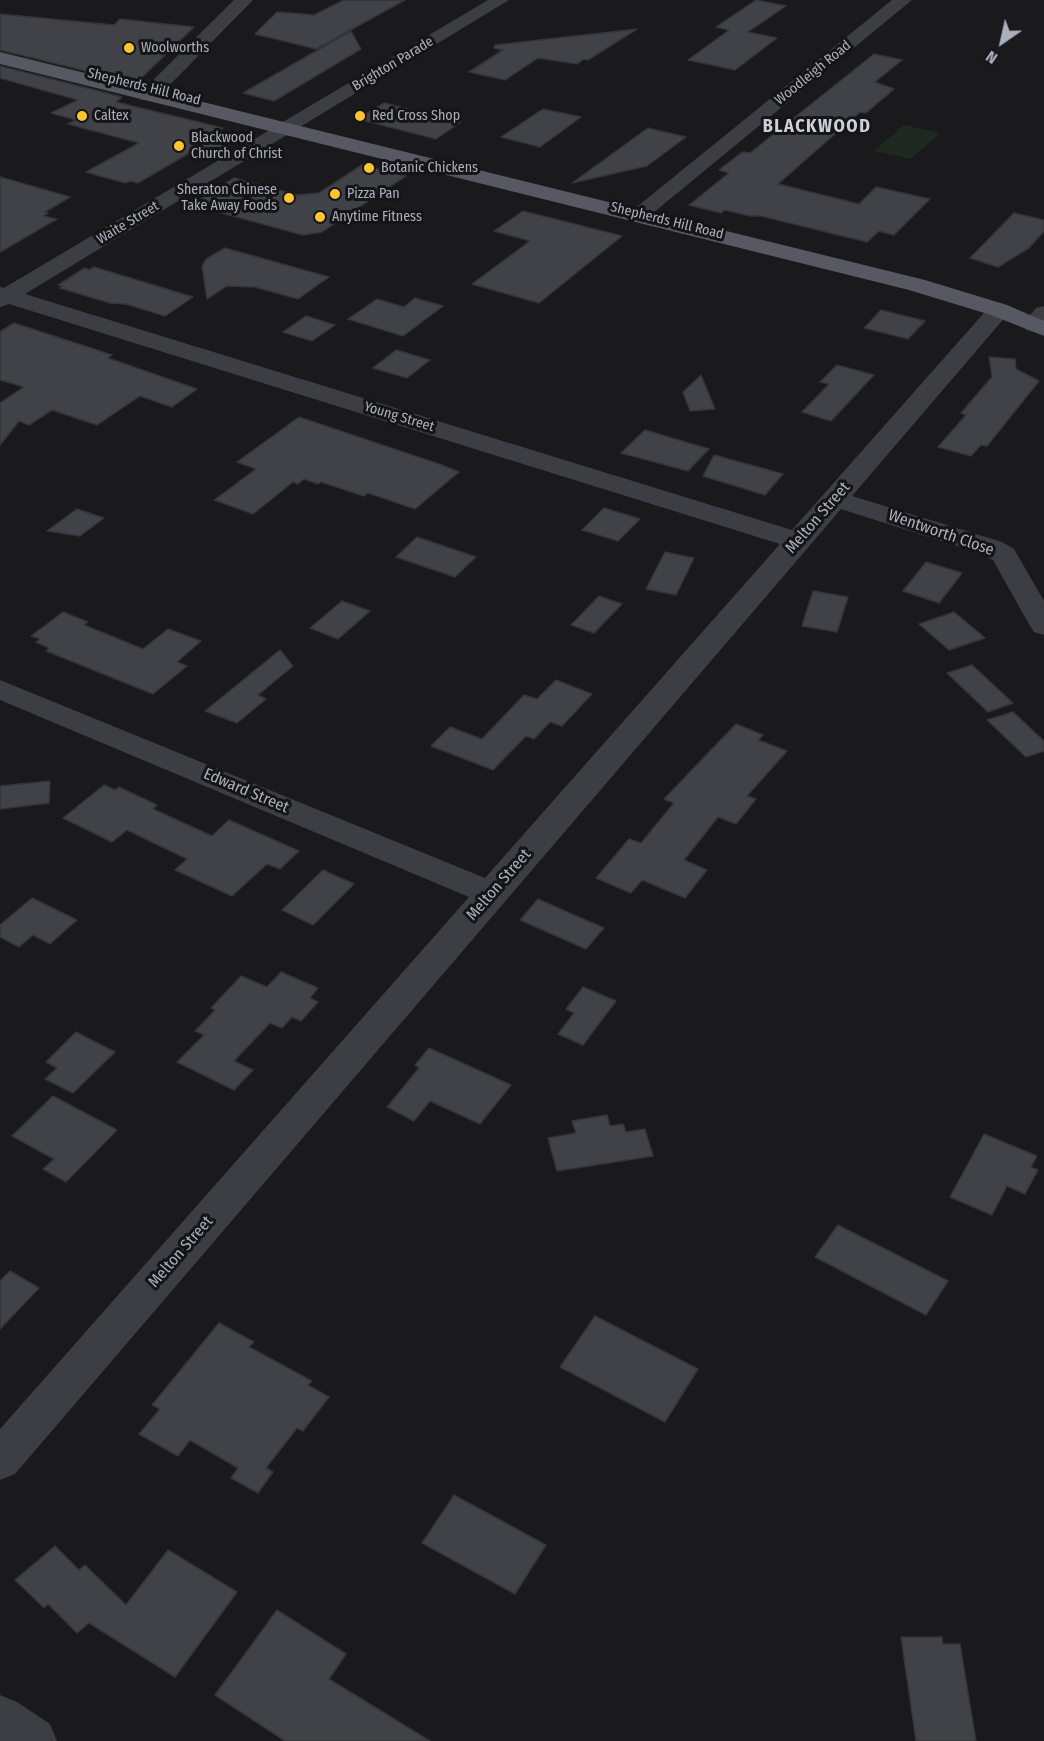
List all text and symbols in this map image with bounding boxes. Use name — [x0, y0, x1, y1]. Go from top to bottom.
north arrow — [972, 12, 1032, 72]
street label: Brighton Parade — [349, 33, 437, 95]
street label: Woodleigh Road — [772, 37, 854, 109]
place label: Woolworths — [141, 40, 209, 56]
marker: Woolworths — [122, 41, 136, 55]
text: N — [982, 47, 1001, 68]
street label: Shepherds Hill Road — [86, 65, 202, 109]
place label: Caltex — [94, 108, 129, 124]
place label: Red Cross Shop — [372, 108, 460, 124]
marker: Caltex — [75, 109, 89, 123]
marker: Red Cross Shop — [353, 109, 367, 123]
district label: BLACKWOOD — [763, 116, 871, 138]
place label: Blackwood Church of Christ — [191, 130, 282, 162]
marker: Blackwood Church of Christ — [172, 139, 186, 153]
place label: Botanic Chickens — [381, 160, 478, 176]
marker: Botanic Chickens — [362, 161, 376, 175]
place label: Sheraton Chinese Take Away Foods — [177, 182, 277, 214]
place label: Pizza Pan — [347, 186, 400, 202]
marker: Pizza Pan — [328, 187, 342, 201]
marker: Sheraton Chinese Take Away Foods — [282, 191, 296, 205]
street label: Waite Street — [94, 198, 162, 248]
street label: Shepherds Hill Road — [609, 199, 725, 243]
place label: Anytime Fitness — [332, 209, 422, 225]
marker: Anytime Fitness — [313, 210, 327, 224]
street label: Young Street — [362, 398, 436, 436]
street label: Melton Street — [782, 478, 854, 558]
street label: Wentworth Close — [886, 506, 996, 560]
street label: Edward Street — [201, 764, 291, 818]
street label: Melton Street — [463, 845, 535, 925]
street label: Melton Street — [145, 1212, 217, 1292]

